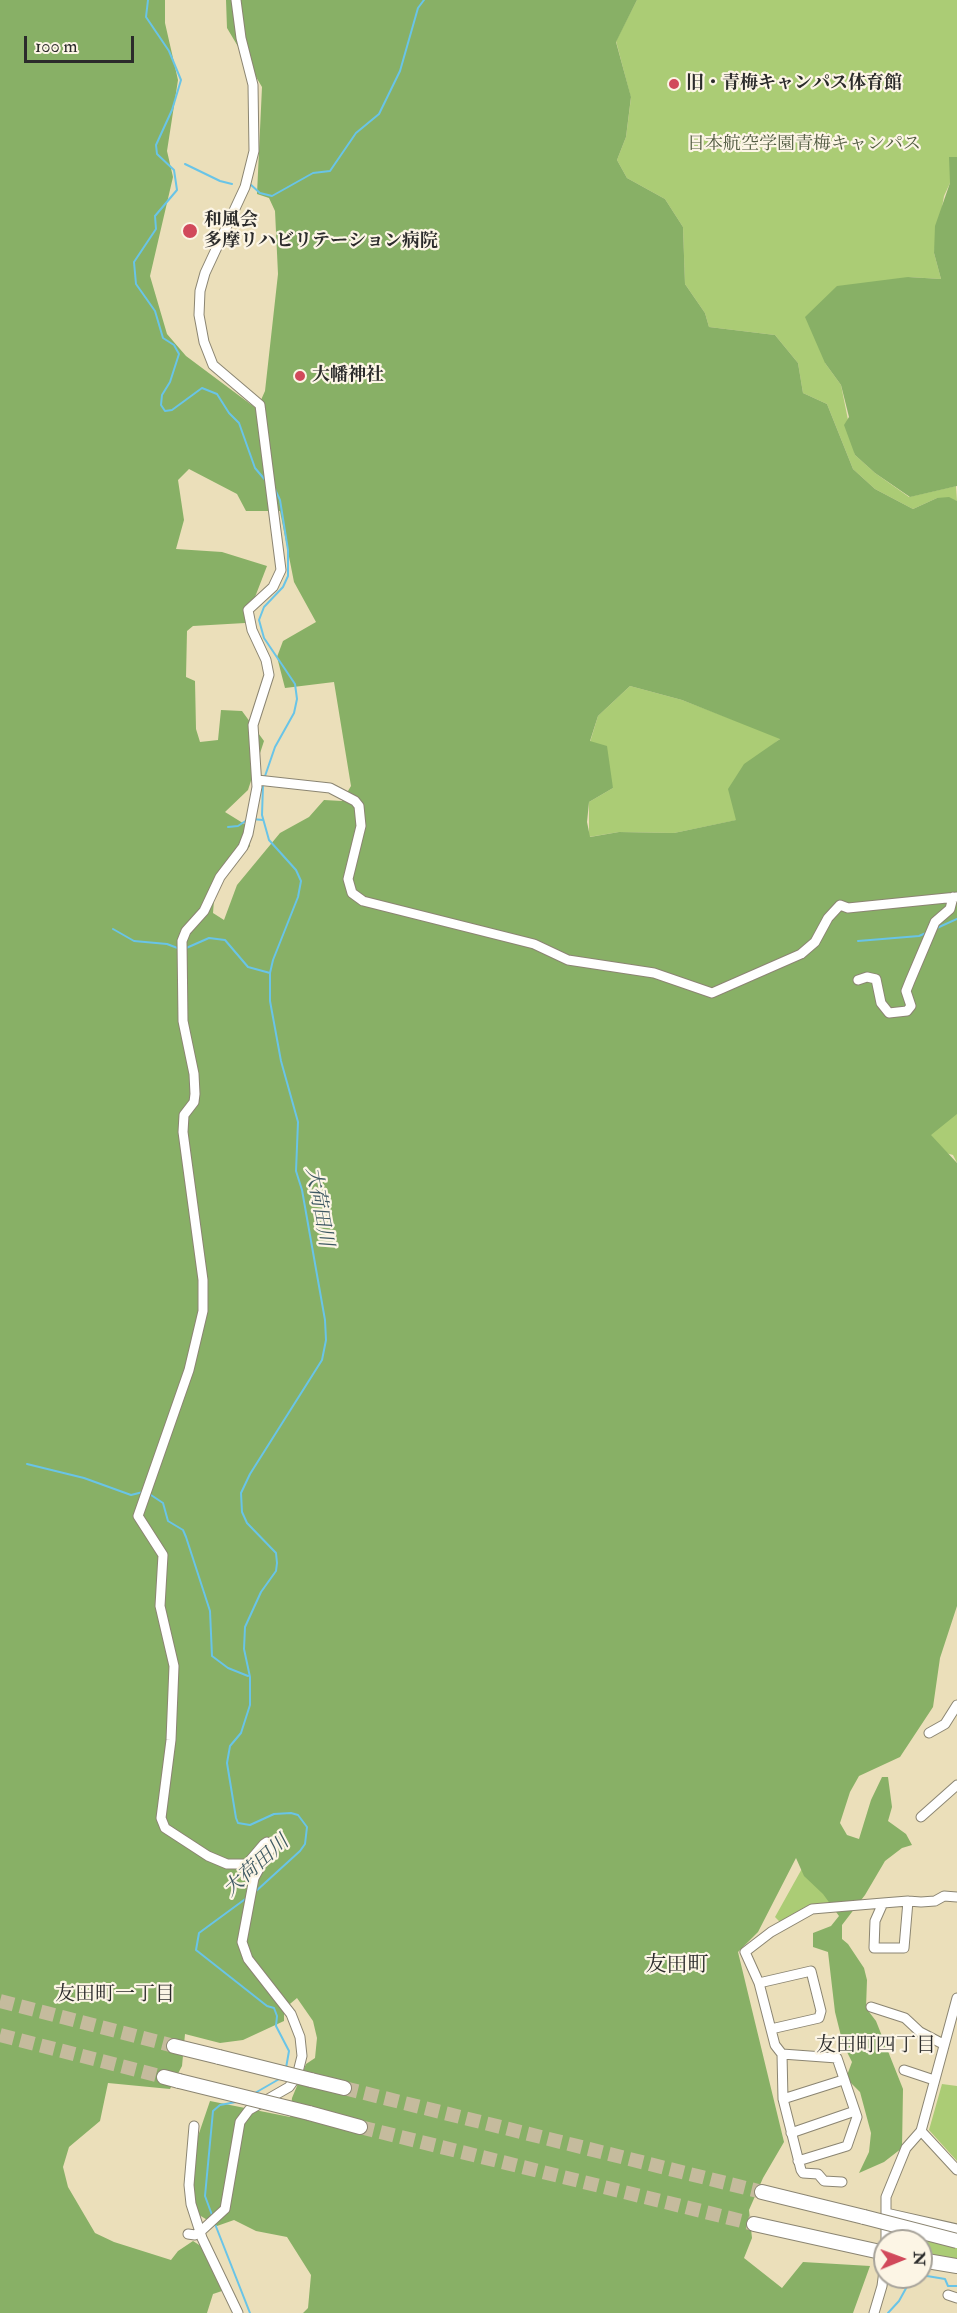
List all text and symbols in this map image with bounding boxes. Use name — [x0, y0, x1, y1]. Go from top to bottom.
scale bar — [27, 24, 136, 62]
text: 100 m — [35, 35, 78, 58]
place label: 旧・青梅キャンパス体育館 — [686, 73, 902, 95]
marker: 旧・青梅キャンパス体育館 — [667, 77, 681, 91]
park label: 日本航空学園青梅キャンパス — [687, 134, 921, 156]
place label: 和風会 多摩リハビリテーション病院 — [204, 210, 438, 252]
marker: 和風会 多摩リハビリテーション病院 — [181, 222, 199, 240]
place label: 大幡神社 — [312, 365, 384, 387]
marker: 大幡神社 — [293, 369, 307, 383]
water label: 大荷田川 — [299, 1166, 337, 1248]
water label: 大荷田川 — [219, 1831, 295, 1903]
district label: 友田町 — [646, 1953, 708, 1979]
district label: 友田町一丁目 — [55, 1984, 175, 2008]
district label: 友田町四丁目 — [816, 2035, 936, 2059]
north arrow — [873, 2229, 933, 2289]
text: N — [909, 2251, 929, 2266]

